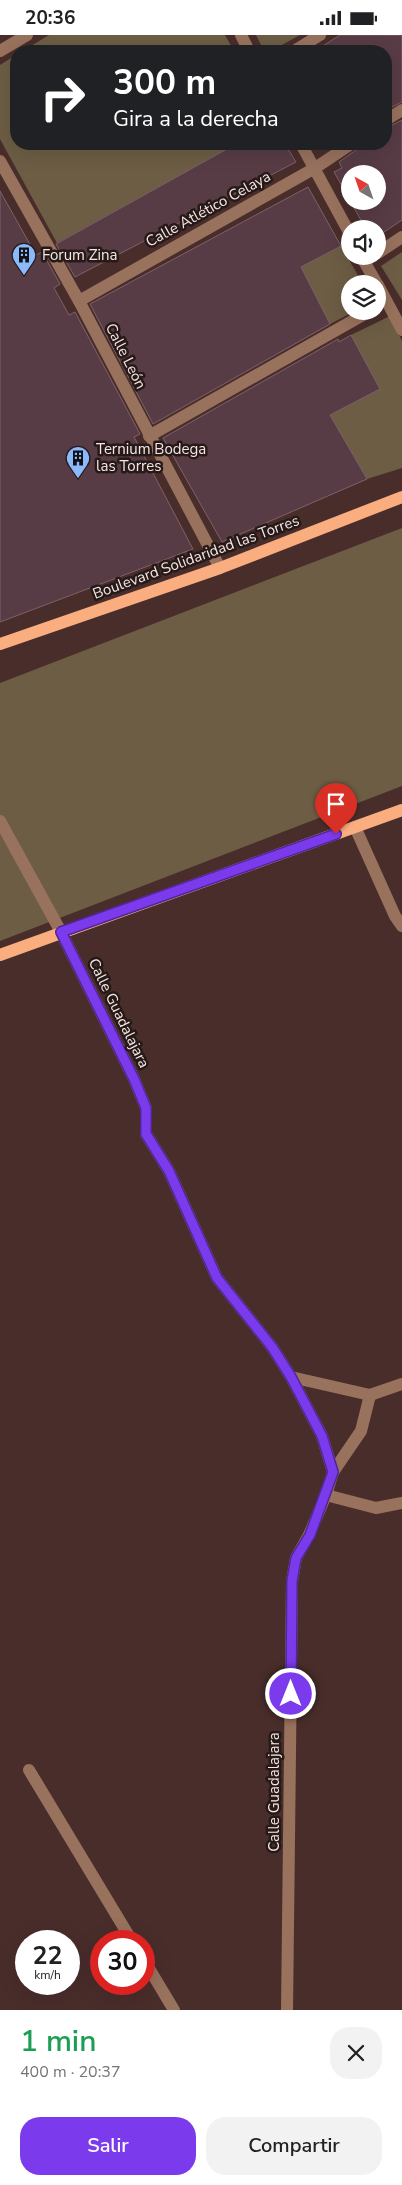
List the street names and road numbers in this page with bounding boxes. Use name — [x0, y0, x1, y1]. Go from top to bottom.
street label: Calle Atlético Celaya — [142, 166, 274, 252]
street label: Calle León — [101, 320, 151, 392]
street label: Boulevard Solidaridad las Torres — [90, 510, 302, 604]
street label: Calle Guadalajara — [84, 955, 154, 1071]
street label: Calle Guadalajara — [264, 1732, 284, 1852]

